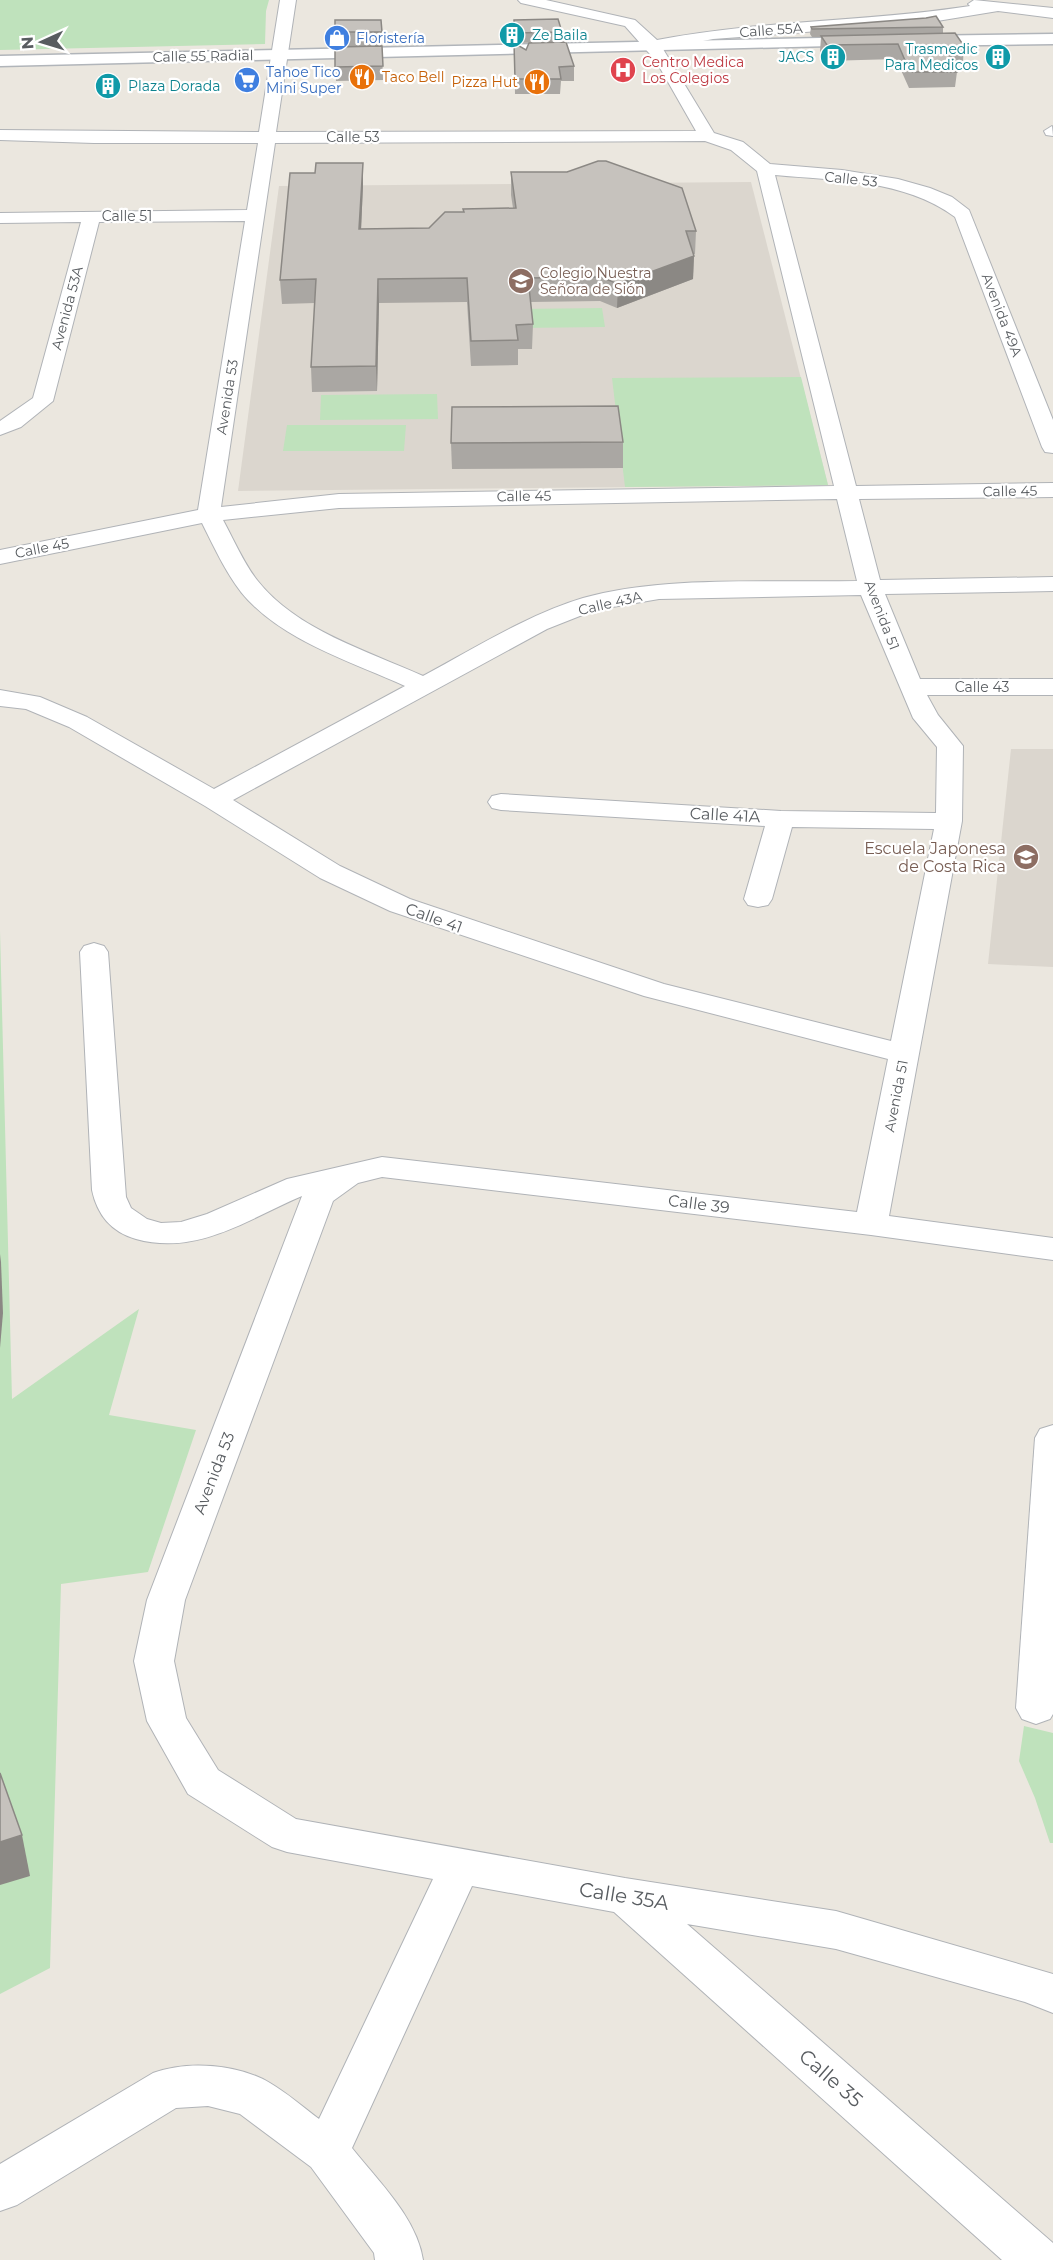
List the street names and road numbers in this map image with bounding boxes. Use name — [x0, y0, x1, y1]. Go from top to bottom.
street label: Calle 55A — [739, 19, 804, 41]
street label: Calle 55 Radial — [152, 46, 254, 66]
street label: Calle 53 — [326, 128, 380, 146]
street label: Calle 53 — [823, 167, 879, 191]
street label: Calle 51 — [102, 207, 152, 225]
street label: Avenida 53A — [47, 263, 87, 352]
street label: Avenida 49A — [978, 271, 1026, 360]
street label: Avenida 53 — [212, 358, 242, 436]
street label: Calle 45 — [982, 482, 1038, 500]
street label: Calle 45 — [496, 487, 552, 505]
street label: Calle 45 — [13, 534, 71, 562]
street label: Avenida 51 — [860, 578, 904, 652]
street label: Calle 43A — [576, 587, 645, 619]
street label: Calle 43 — [955, 678, 1009, 696]
street label: Calle 41A — [689, 804, 761, 826]
street label: Calle 41 — [403, 899, 465, 937]
street label: Avenida 51 — [880, 1058, 912, 1134]
street label: Calle 39 — [667, 1191, 731, 1217]
street label: Avenida 53 — [190, 1429, 238, 1517]
street label: Calle 35A — [577, 1877, 671, 1915]
street label: Calle 35 — [794, 2044, 868, 2112]

